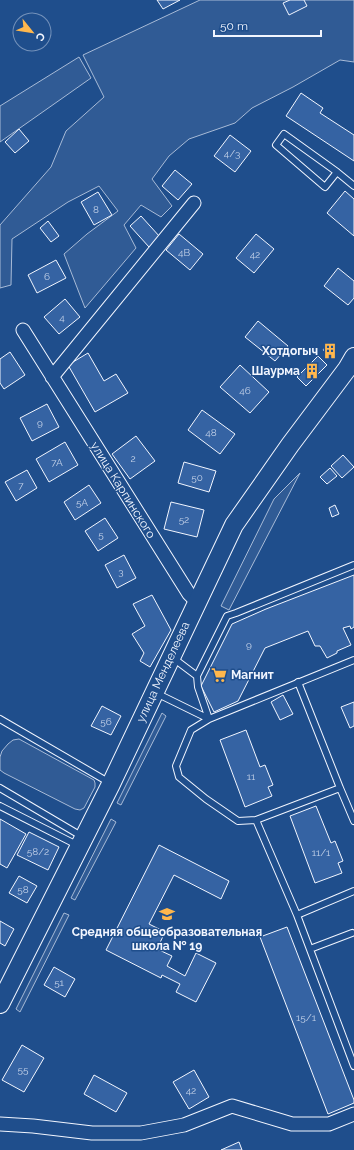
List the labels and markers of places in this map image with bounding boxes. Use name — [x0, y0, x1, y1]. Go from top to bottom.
building icon: Хотдогыч — [321, 342, 339, 360]
place label: Хотдогыч — [261, 344, 318, 358]
building icon: Шаурма — [303, 362, 321, 380]
place label: Шаурма — [252, 364, 300, 378]
supermarket icon: Магнит — [210, 666, 228, 684]
place label: Магнит — [231, 668, 274, 682]
school or university icon: Средняя общеобразовательная школа № 19 — [158, 905, 176, 923]
place label: Средняя общеобразовательная школа № 19 — [72, 925, 262, 953]

